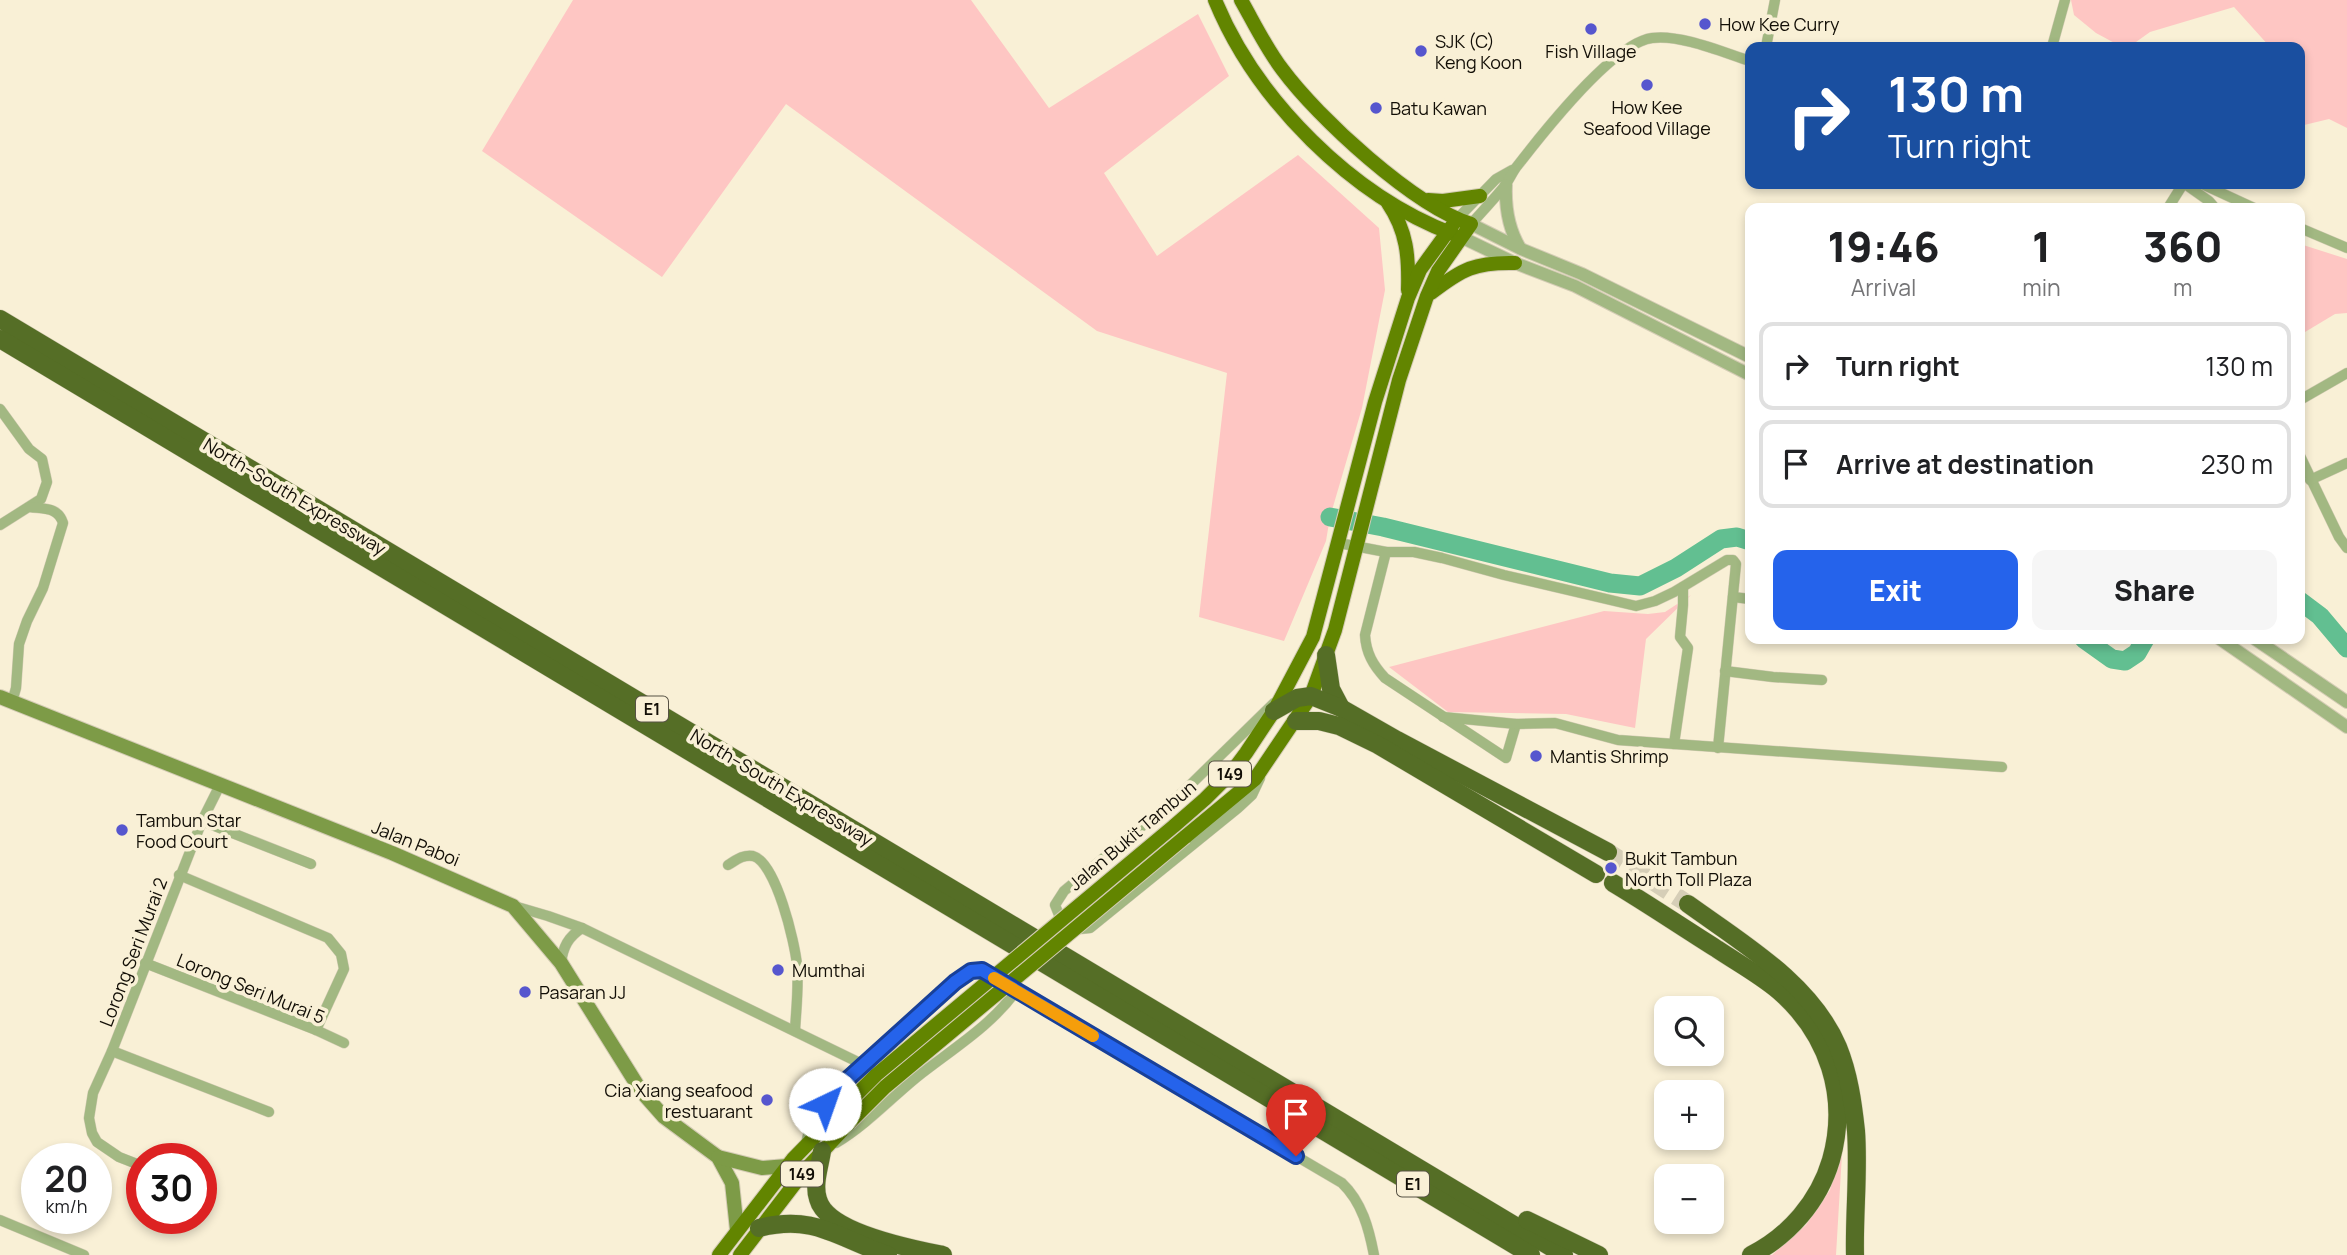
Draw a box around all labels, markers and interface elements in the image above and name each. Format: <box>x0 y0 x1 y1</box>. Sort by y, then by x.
place label: How Kee Curry <box>1719 12 1840 36</box>
marker: How Kee Curry <box>1697 16 1713 32</box>
marker: Fish Village <box>1583 21 1599 37</box>
place label: SJK (C) Keng Koon <box>1435 29 1522 74</box>
place label: Fish Village <box>1545 39 1637 63</box>
marker: SJK (C) Keng Koon <box>1413 43 1429 59</box>
text: 130 m <box>1888 60 2024 127</box>
icon: right <box>1773 70 1864 161</box>
marker: How Kee Seafood Village <box>1639 77 1655 93</box>
place label: How Kee Seafood Village <box>1583 95 1711 140</box>
place label: Batu Kawan <box>1390 96 1487 120</box>
marker: Batu Kawan <box>1368 100 1384 116</box>
text: Turn right <box>1888 124 2031 168</box>
text: 19:46 <box>1828 217 1940 275</box>
text: 1 <box>2032 217 2051 275</box>
text: 360 <box>2143 217 2222 275</box>
text: Arrival <box>1851 271 1916 303</box>
text: min <box>2022 271 2061 303</box>
text: m <box>2173 271 2193 303</box>
icon: right <box>1777 347 1815 385</box>
text: Turn right <box>1836 348 1960 384</box>
text: 130 m <box>2205 348 2273 384</box>
street label: North–South Expressway <box>199 432 391 560</box>
icon: arrive <box>1777 445 1815 483</box>
text: Arrive at destination <box>1836 446 2094 482</box>
text: 230 m <box>2201 446 2273 482</box>
button: Exit <box>1773 550 2018 630</box>
button: Share <box>2032 550 2277 630</box>
road number: E1 <box>636 696 668 722</box>
street label: North–South Expressway <box>686 723 878 851</box>
place label: Mantis Shrimp <box>1550 744 1669 768</box>
marker: Mantis Shrimp <box>1528 748 1544 764</box>
road number: 149 <box>1209 762 1251 786</box>
street label: Jalan Bukit Tambun <box>1063 775 1201 895</box>
place label: Tambun Star Food Court <box>136 808 242 853</box>
street label: Jalan Paboi <box>368 814 464 872</box>
marker: Tambun Star Food Court <box>114 822 130 838</box>
place label: Bukit Tambun North Toll Plaza <box>1625 846 1752 891</box>
marker: Bukit Tambun North Toll Plaza <box>1603 860 1619 876</box>
street label: Lorong Seri Murai 2 <box>94 874 172 1030</box>
street label: Lorong Seri Murai 5 <box>173 947 329 1029</box>
place label: Mumthai <box>792 958 865 982</box>
marker: Mumthai <box>770 962 786 978</box>
place label: Pasaran JJ <box>539 980 626 1004</box>
marker: Pasaran JJ <box>517 984 533 1000</box>
map controls <box>1654 996 1724 1234</box>
button: search <box>1654 996 1724 1066</box>
position arrow <box>788 1067 862 1141</box>
place label: Cia Xiang seafood restuarant <box>604 1078 753 1123</box>
button: + <box>1654 1080 1724 1150</box>
pin <box>1266 1084 1326 1156</box>
marker: Cia Xiang seafood restuarant <box>759 1092 775 1108</box>
icon: arrive <box>1277 1095 1315 1133</box>
speed limit sign: 30 <box>126 1143 217 1234</box>
text: 20 <box>45 1155 88 1203</box>
road number: 149 <box>781 1162 823 1186</box>
button: − <box>1654 1164 1724 1234</box>
road number: E1 <box>1397 1172 1429 1196</box>
text: km/h <box>46 1194 87 1218</box>

